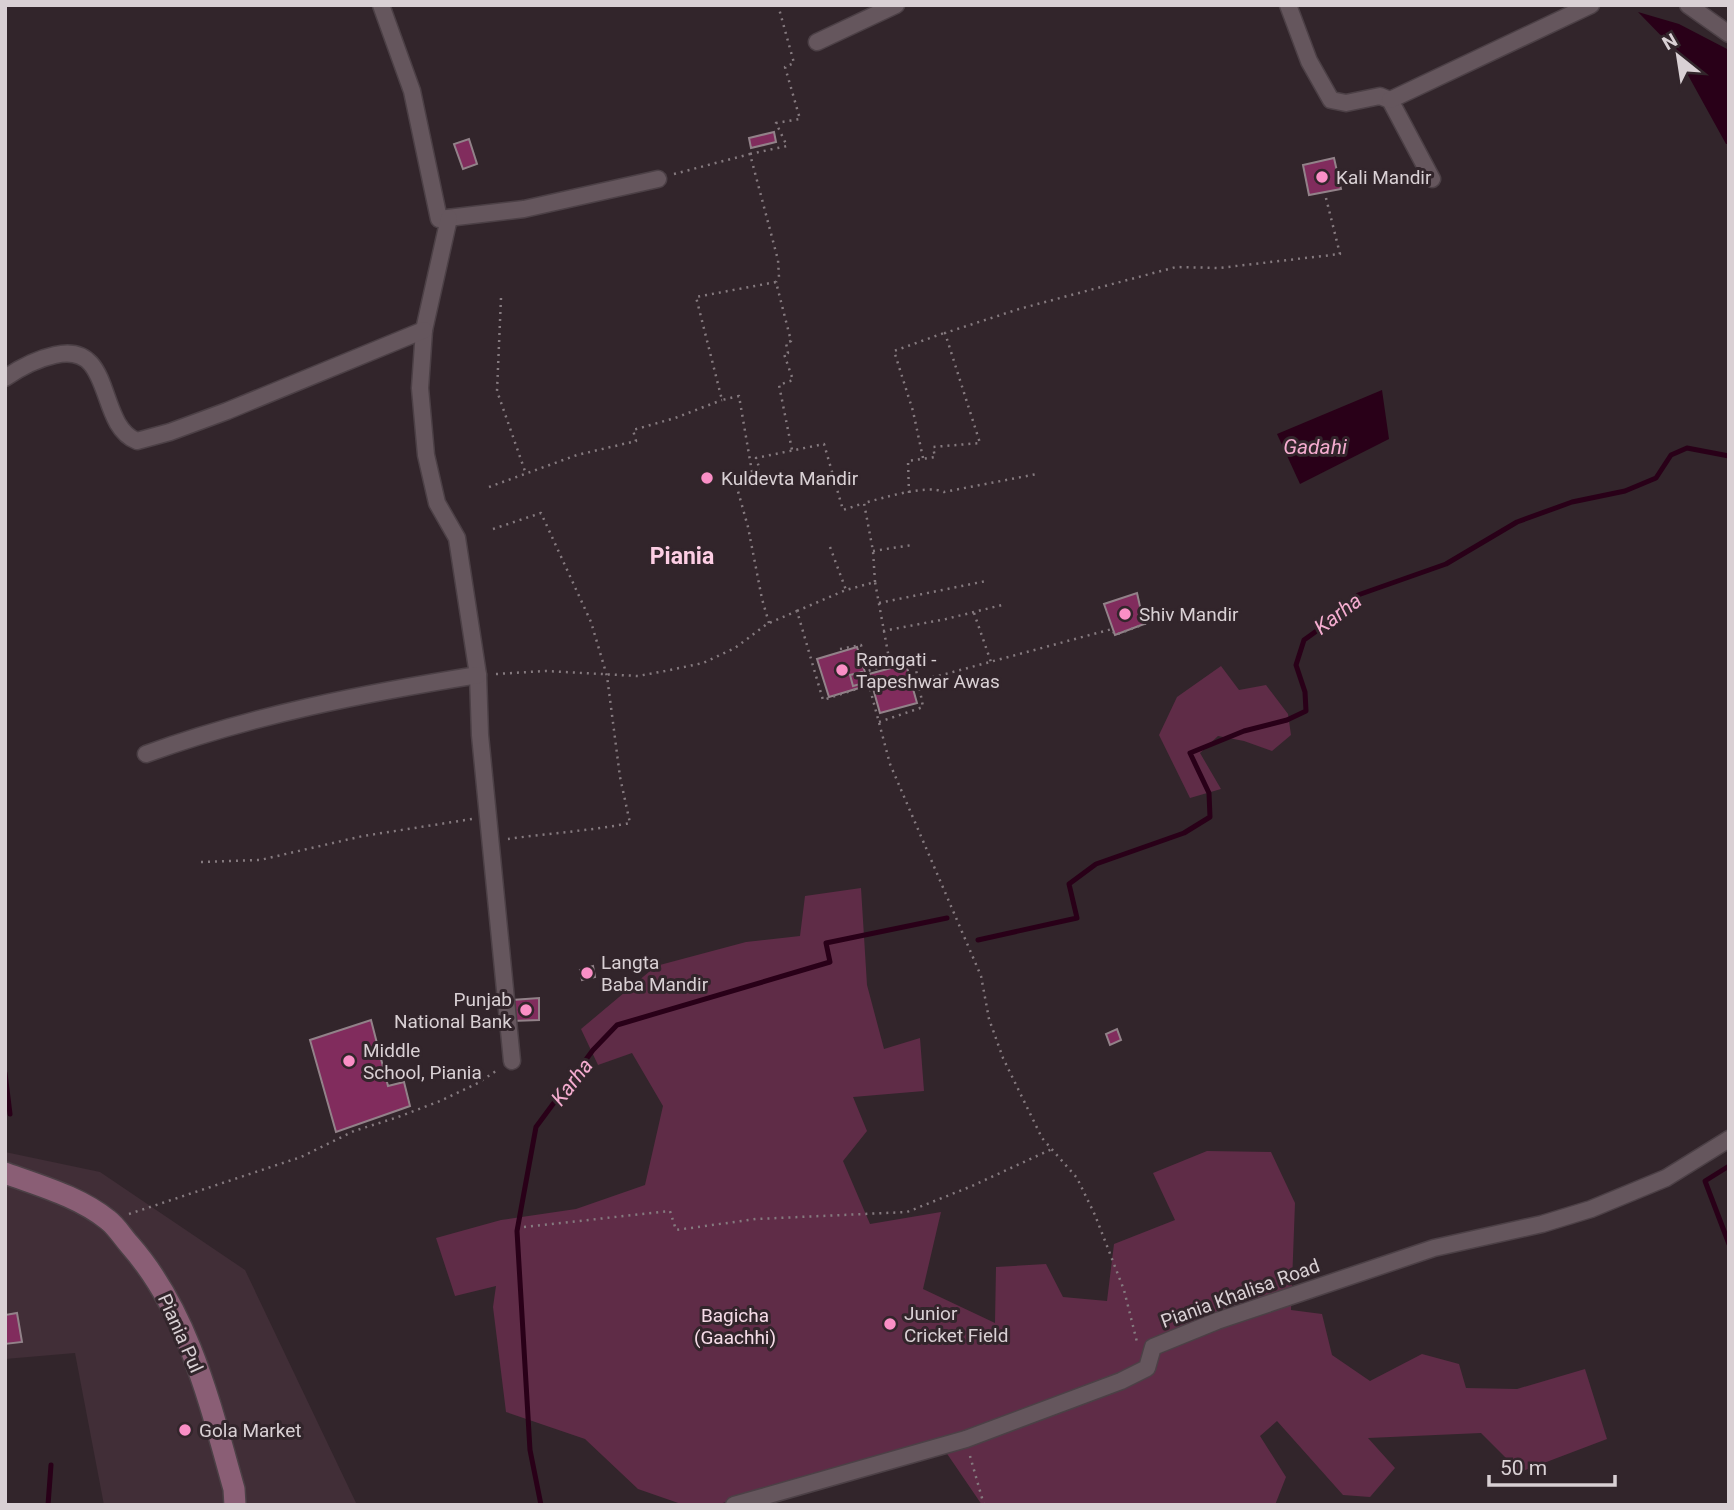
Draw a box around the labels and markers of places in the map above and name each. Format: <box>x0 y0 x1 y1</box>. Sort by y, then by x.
place label: Kali Mandir <box>1336 166 1432 189</box>
marker: Kali Mandir <box>1314 169 1330 185</box>
place label: Kuldevta Mandir <box>721 467 859 490</box>
marker: Kuldevta Mandir <box>699 470 715 486</box>
place label: Shiv Mandir <box>1139 603 1239 626</box>
marker: Shiv Mandir <box>1117 606 1133 622</box>
place label: Ramgati - Tapeshwar Awas <box>856 648 1000 693</box>
marker: Ramgati - Tapeshwar Awas <box>834 662 850 678</box>
place label: Langta Baba Mandir <box>601 951 709 996</box>
marker: Langta Baba Mandir <box>579 965 595 981</box>
place label: Punjab National Bank <box>394 988 512 1033</box>
marker: Punjab National Bank <box>518 1002 534 1018</box>
place label: Middle School, Piania <box>363 1039 482 1084</box>
marker: Middle School, Piania <box>341 1053 357 1069</box>
place label: Junior Cricket Field <box>904 1302 1008 1347</box>
marker: Junior Cricket Field <box>882 1316 898 1332</box>
place label: Gola Market <box>199 1419 302 1442</box>
marker: Gola Market <box>177 1422 193 1438</box>

